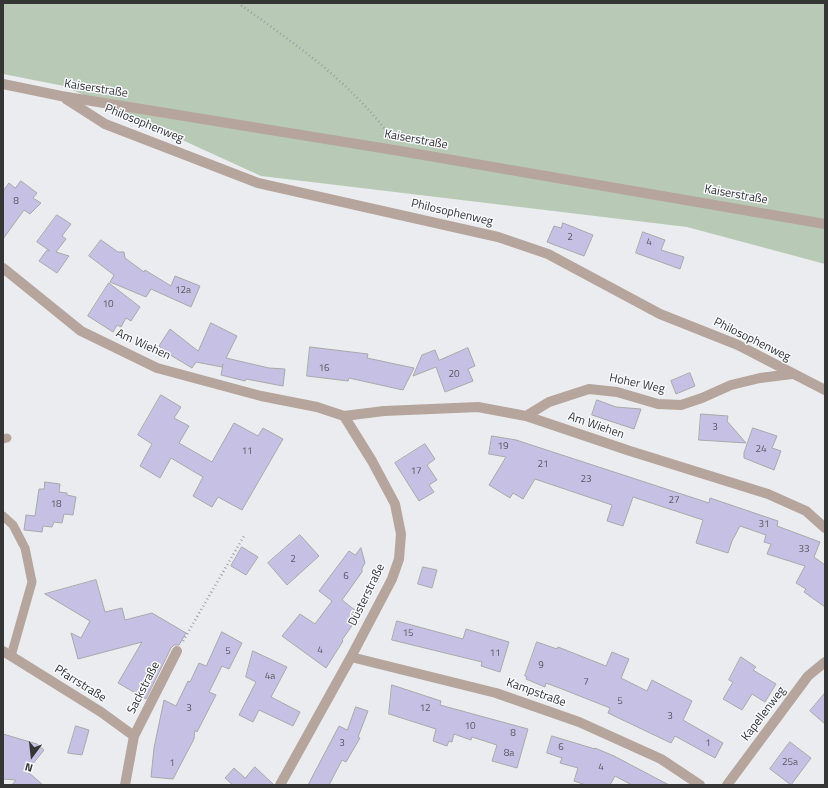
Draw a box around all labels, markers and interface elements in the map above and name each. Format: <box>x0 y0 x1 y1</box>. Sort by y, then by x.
street label: Kaiserstraße <box>63 77 129 101</box>
street label: Philosophenweg <box>102 102 186 146</box>
street label: Kaiserstraße <box>383 127 449 153</box>
street label: Kaiserstraße <box>703 182 769 208</box>
house number: 8 <box>13 196 19 208</box>
street label: Philosophenweg <box>410 197 494 229</box>
house number: 2 <box>567 232 573 244</box>
house number: 4 <box>646 237 652 249</box>
house number: 12a <box>175 285 191 297</box>
house number: 10 <box>102 299 114 311</box>
street label: Philosophenweg <box>711 315 793 365</box>
street label: Am Wiehen <box>114 327 172 363</box>
house number: 16 <box>318 363 330 375</box>
house number: 20 <box>448 369 460 381</box>
street label: Hoher Weg <box>608 371 666 397</box>
street label: Am Wiehen <box>566 410 626 442</box>
house number: 3 <box>712 422 718 434</box>
house number: 19 <box>497 441 509 453</box>
house number: 24 <box>755 444 767 456</box>
house number: 11 <box>241 446 253 458</box>
house number: 21 <box>537 459 549 471</box>
house number: 17 <box>410 466 422 478</box>
house number: 23 <box>580 474 592 486</box>
house number: 27 <box>668 495 680 507</box>
house number: 18 <box>50 499 62 511</box>
house number: 31 <box>758 519 770 531</box>
house number: 33 <box>798 544 810 556</box>
house number: 2 <box>290 554 296 566</box>
street label: Düsterstraße <box>346 562 388 628</box>
house number: 6 <box>343 571 349 583</box>
house number: 15 <box>402 628 414 640</box>
house number: 4 <box>317 645 323 657</box>
house number: 5 <box>225 646 231 658</box>
house number: 11 <box>489 648 501 660</box>
street label: Sackstraße <box>125 660 163 716</box>
house number: 9 <box>538 660 544 672</box>
street label: Pfarrstraße <box>51 662 109 706</box>
house number: 4a <box>265 671 275 683</box>
street label: Kampstraße <box>504 676 568 710</box>
house number: 7 <box>583 677 589 689</box>
street label: Kapellenweg <box>739 684 789 744</box>
house number: 5 <box>617 696 623 708</box>
house number: 3 <box>186 703 192 715</box>
house number: 12 <box>419 703 431 715</box>
house number: 3 <box>667 711 673 723</box>
house number: 10 <box>464 721 476 733</box>
house number: 8 <box>510 728 516 740</box>
north arrow <box>12 736 52 776</box>
house number: 3 <box>339 738 345 750</box>
house number: 1 <box>705 738 711 750</box>
house number: 6 <box>558 742 564 754</box>
house number: 8a <box>504 748 514 760</box>
house number: 25a <box>782 757 798 769</box>
house number: 1 <box>169 758 175 770</box>
text: N <box>23 759 35 776</box>
house number: 4 <box>598 762 604 774</box>

